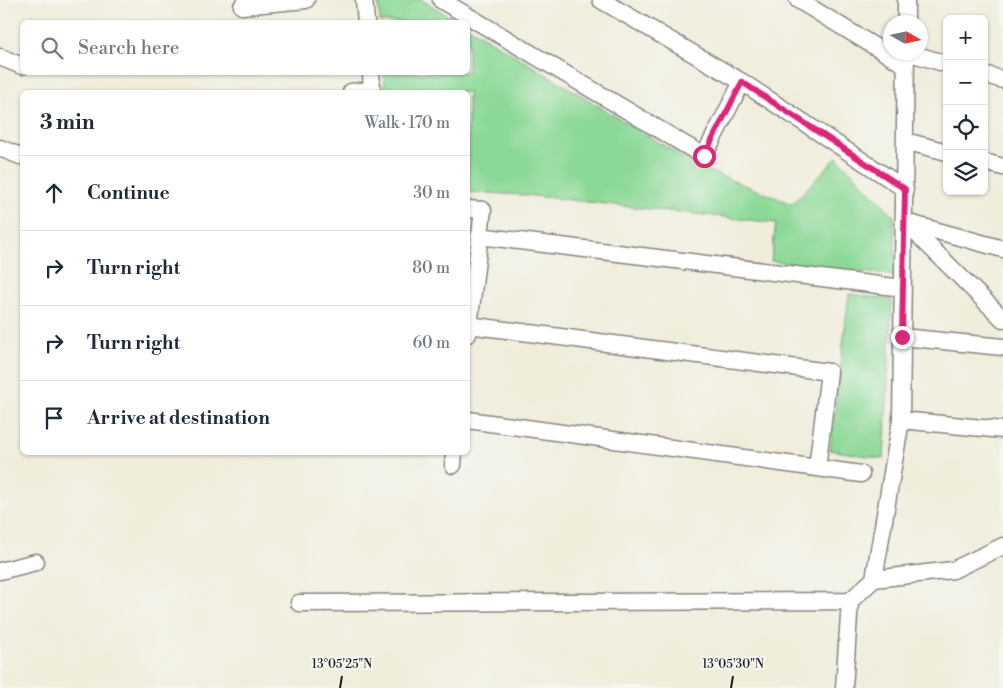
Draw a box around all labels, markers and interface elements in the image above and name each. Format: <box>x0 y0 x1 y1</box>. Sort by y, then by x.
north arrow <box>883 15 928 60</box>
map controls <box>943 15 988 195</box>
button: + <box>943 15 988 60</box>
search box <box>20 20 470 75</box>
icon: search <box>38 34 66 62</box>
text: Search here <box>78 36 179 60</box>
button: − <box>943 60 988 105</box>
button: locate <box>943 105 988 150</box>
text: 3 min <box>40 110 95 136</box>
text: Walk · 170 m <box>364 113 450 133</box>
route start <box>693 145 716 168</box>
button: layers <box>943 150 988 195</box>
icon: ahead <box>40 179 68 207</box>
text: Continue <box>87 181 170 205</box>
text: 30 m <box>413 183 450 203</box>
icon: right <box>40 254 68 282</box>
text: Turn right <box>87 256 180 280</box>
text: 80 m <box>412 258 450 278</box>
route end <box>891 326 914 349</box>
icon: right <box>40 329 68 357</box>
text: Turn right <box>87 331 180 355</box>
text: 60 m <box>412 333 450 353</box>
icon: arrive <box>40 404 68 432</box>
text: Arrive at destination <box>87 406 270 430</box>
text: 13°05'25"N <box>312 657 372 672</box>
text: 13°05'30"N <box>702 657 764 672</box>

